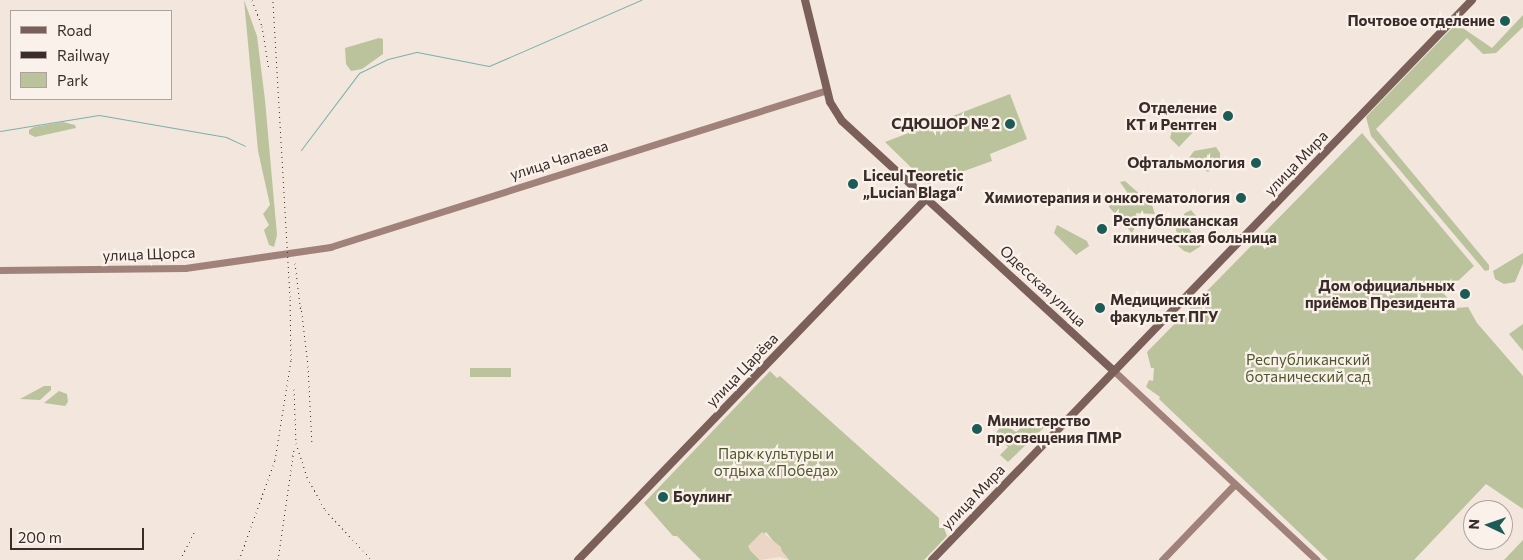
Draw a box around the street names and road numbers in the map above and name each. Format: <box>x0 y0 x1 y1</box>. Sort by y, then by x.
street label: улица Мира <box>1261 127 1331 199</box>
street label: улица Чапаева <box>508 137 610 183</box>
street label: Одесская улица <box>996 242 1090 330</box>
street label: улица Щорса <box>102 243 196 265</box>
street label: улица Царёва <box>702 329 782 411</box>
street label: улица Мира <box>938 461 1008 533</box>

